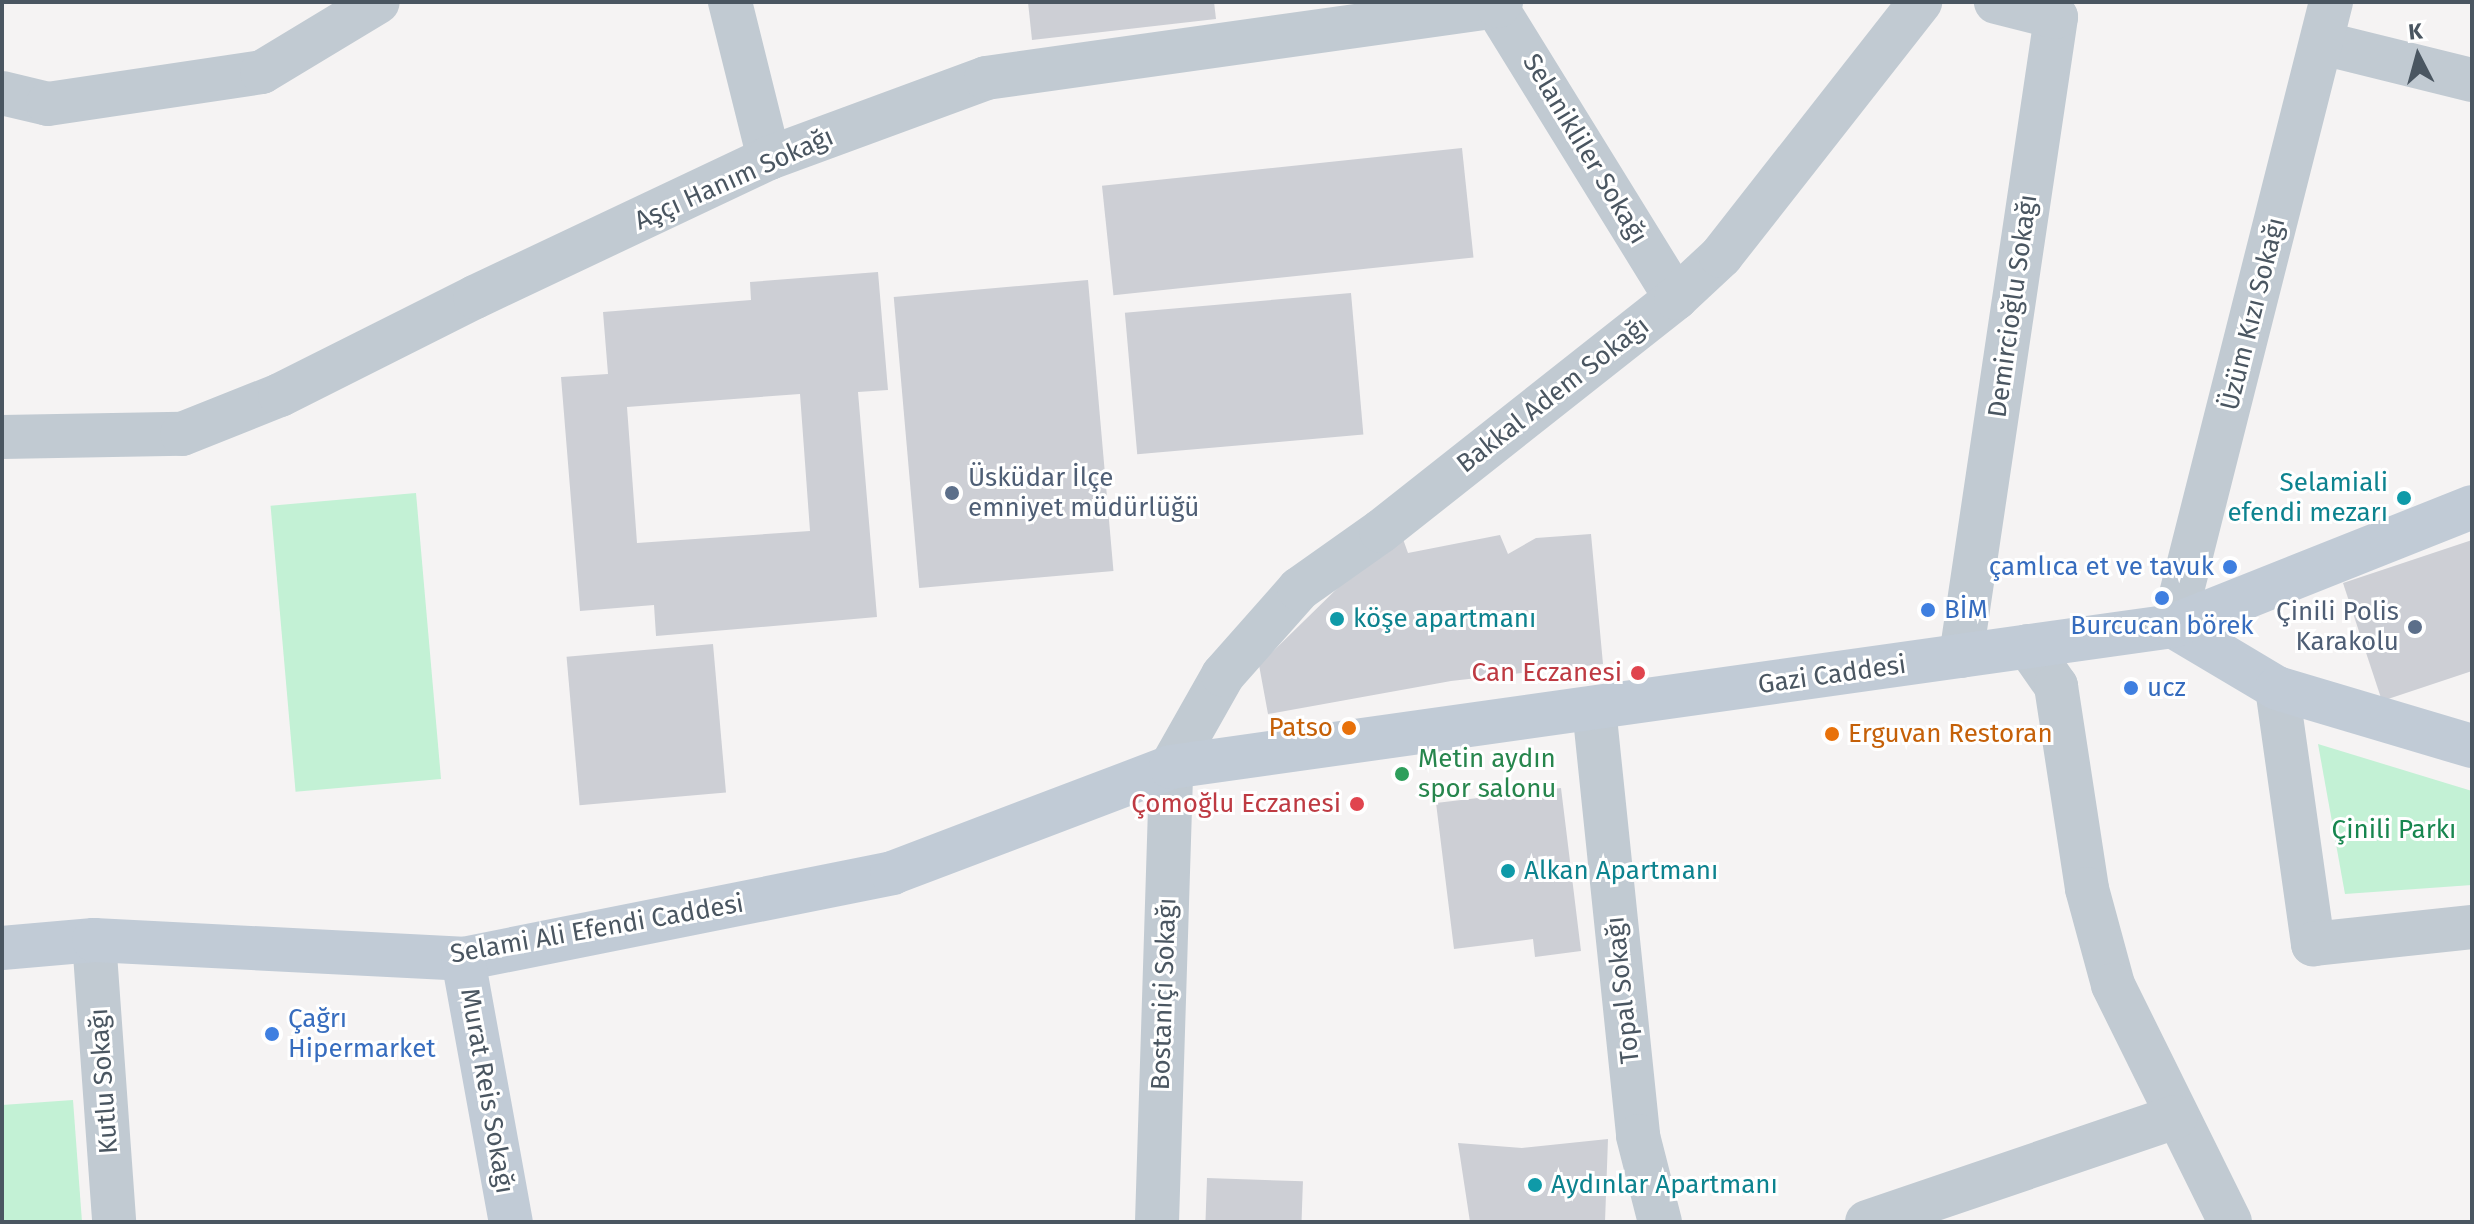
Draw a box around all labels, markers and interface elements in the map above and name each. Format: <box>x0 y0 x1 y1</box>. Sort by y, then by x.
north arrow <box>2378 16 2458 96</box>
text: K <box>2407 17 2424 46</box>
street label: Selanikliler Sokağı <box>1516 48 1654 250</box>
street label: Aşçı Hanım Sokağı <box>630 121 838 237</box>
street label: Demircioğlu Sokağı <box>1982 192 2044 420</box>
street label: Üzüm Kızı Sokağı <box>2214 214 2292 414</box>
street label: Bakkal Adem Sokağı <box>1451 310 1655 480</box>
place label: Üsküdar İlçe emniyet müdürlüğü <box>968 462 1199 524</box>
place label: Selamiali efendi mezarı <box>2227 467 2388 528</box>
marker: Üsküdar İlçe emniyet müdürlüğü <box>943 484 961 502</box>
marker: Selamiali efendi mezarı <box>2395 489 2413 507</box>
place label: çamlıca et ve tavuk <box>1989 551 2214 583</box>
marker: çamlıca et ve tavuk <box>2221 558 2239 576</box>
marker: Burcucan börek <box>2153 589 2171 607</box>
place label: BİM <box>1944 594 1988 626</box>
place label: Çinili Polis Karakolu <box>2276 596 2399 658</box>
marker: BİM <box>1919 601 1937 619</box>
place label: köşe apartmanı <box>1353 603 1536 635</box>
marker: köşe apartmanı <box>1328 610 1346 628</box>
place label: Burcucan börek <box>2070 610 2254 642</box>
marker: Çinili Polis Karakolu <box>2406 618 2424 636</box>
street label: Gazi Caddesi <box>1756 649 1908 701</box>
place label: Can Eczanesi <box>1472 657 1622 689</box>
marker: Can Eczanesi <box>1629 664 1647 682</box>
place label: ucz <box>2147 672 2186 704</box>
marker: ucz <box>2122 679 2140 697</box>
place label: Patso <box>1268 712 1333 744</box>
place label: Erguvan Restoran <box>1848 718 2053 750</box>
marker: Patso <box>1340 719 1358 737</box>
marker: Erguvan Restoran <box>1823 725 1841 743</box>
place label: Metin aydın spor salonu <box>1418 743 1557 804</box>
marker: Metin aydın spor salonu <box>1393 765 1411 783</box>
place label: Çomoğlu Eczanesi <box>1131 788 1341 820</box>
marker: Çomoğlu Eczanesi <box>1348 795 1366 813</box>
park label: Çinili Parkı <box>2332 814 2456 846</box>
place label: Alkan Apartmanı <box>1524 855 1718 887</box>
marker: Alkan Apartmanı <box>1499 862 1517 880</box>
street label: Selami Ali Efendi Caddesi <box>448 888 746 970</box>
street label: Bostaniçi Sokağı <box>1145 897 1183 1091</box>
street label: Topal Sokağı <box>1600 915 1646 1065</box>
street label: Murat Reis Sokağı <box>454 986 520 1196</box>
place label: Çağrı Hipermarket <box>288 1003 436 1064</box>
street label: Kutlu Sokağı <box>83 1007 125 1155</box>
marker: Çağrı Hipermarket <box>263 1025 281 1043</box>
place label: Aydınlar Apartmanı <box>1551 1169 1778 1201</box>
marker: Aydınlar Apartmanı <box>1526 1176 1544 1194</box>

